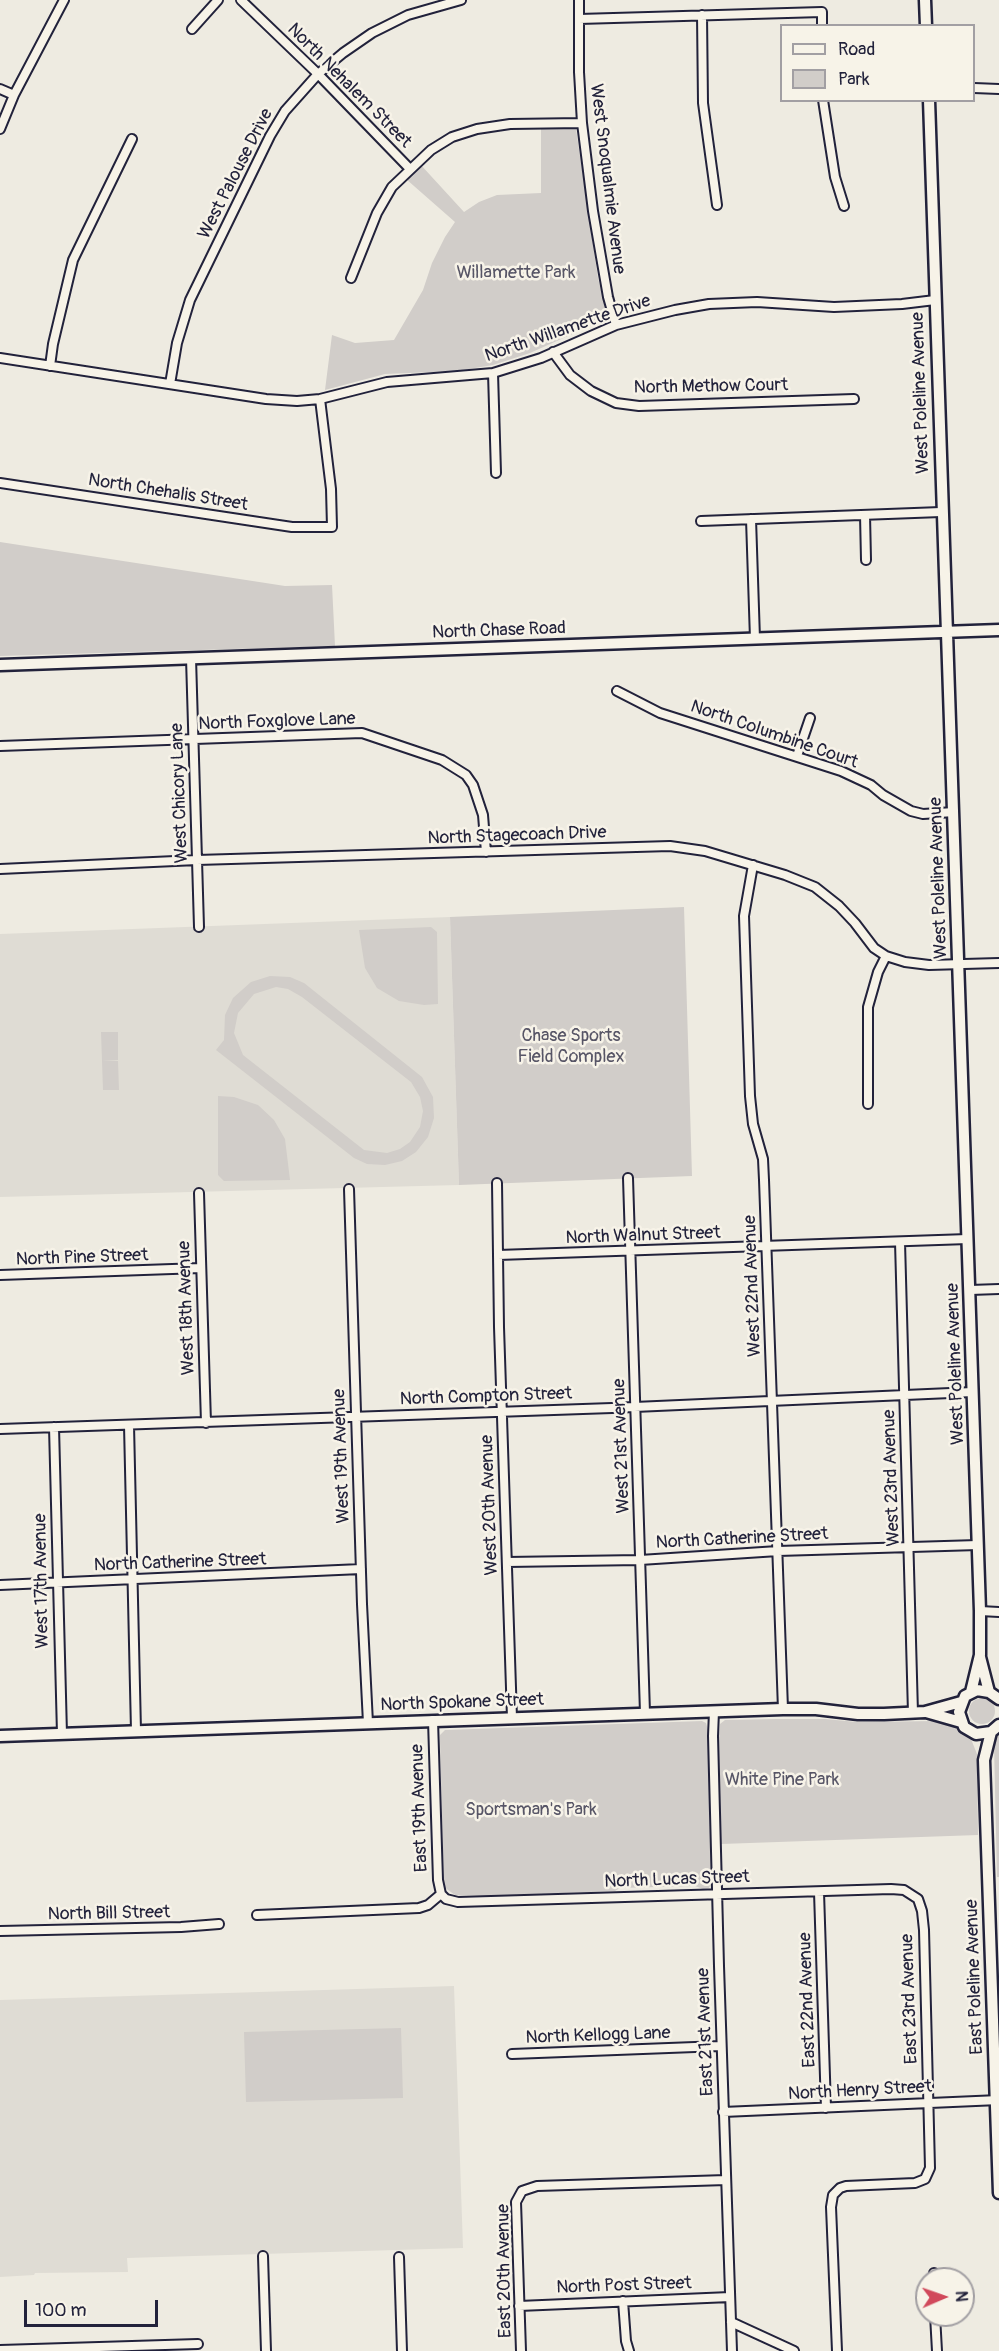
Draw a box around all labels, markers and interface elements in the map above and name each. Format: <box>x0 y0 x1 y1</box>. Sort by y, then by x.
street label: North Nehalem Street <box>282 19 416 153</box>
legend <box>780 24 975 102</box>
text: Road <box>838 38 875 61</box>
text: Park <box>838 68 870 91</box>
street label: West Snoqualmie Avenue <box>585 83 629 275</box>
street label: West Palouse Drive <box>194 105 278 243</box>
park label: Willamette Park <box>456 262 576 284</box>
street label: North Willamette Drive <box>482 290 654 368</box>
street label: West Poleline Avenue <box>907 312 935 474</box>
street label: North Methow Court <box>634 375 788 399</box>
street label: North Chehalis Street <box>87 470 249 516</box>
street label: North Chase Road <box>432 618 566 644</box>
street label: North Columbine Court <box>687 696 861 774</box>
street label: North Foxglove Lane <box>198 708 356 736</box>
street label: West Chicory Lane <box>167 723 193 863</box>
street label: West Poleline Avenue <box>925 797 953 959</box>
street label: North Stagecoach Drive <box>427 822 607 850</box>
park label: Chase Sports Field Complex <box>518 1025 624 1068</box>
street label: West 22nd Avenue <box>740 1215 766 1357</box>
street label: North Walnut Street <box>565 1223 721 1249</box>
street label: West 18th Avenue <box>174 1240 200 1376</box>
street label: North Pine Street <box>15 1245 149 1271</box>
street label: West Poleline Avenue <box>942 1283 970 1445</box>
street label: West 21st Avenue <box>609 1378 635 1514</box>
street label: North Compton Street <box>400 1383 572 1411</box>
street label: West 19th Avenue <box>329 1388 355 1524</box>
street label: West 23rd Avenue <box>879 1409 905 1547</box>
street label: West 20th Avenue <box>477 1434 503 1576</box>
street label: West 17th Avenue <box>30 1513 54 1649</box>
street label: North Catherine Street <box>655 1524 829 1554</box>
street label: North Catherine Street <box>93 1549 267 1577</box>
street label: North Spokane Street <box>380 1689 544 1717</box>
street label: East 19th Avenue <box>407 1744 433 1872</box>
park label: White Pine Park <box>725 1769 839 1791</box>
park label: Sportsman's Park <box>465 1799 597 1821</box>
street label: North Lucas Street <box>604 1867 750 1893</box>
street label: East Poleline Avenue <box>961 1899 989 2055</box>
street label: North Bill Street <box>48 1902 170 1926</box>
street label: East 22nd Avenue <box>795 1932 821 2068</box>
street label: East 23rd Avenue <box>897 1933 923 2065</box>
street label: East 21st Avenue <box>693 1967 719 2097</box>
street label: North Kellogg Lane <box>525 2023 671 2049</box>
street label: North Henry Street <box>787 2076 933 2106</box>
street label: East 20th Avenue <box>493 2204 517 2338</box>
north arrow <box>915 2267 975 2327</box>
street label: North Post Street <box>556 2273 692 2299</box>
scale bar <box>27 2288 160 2326</box>
text: N <box>951 2291 971 2302</box>
text: 100 m <box>35 2299 87 2322</box>

